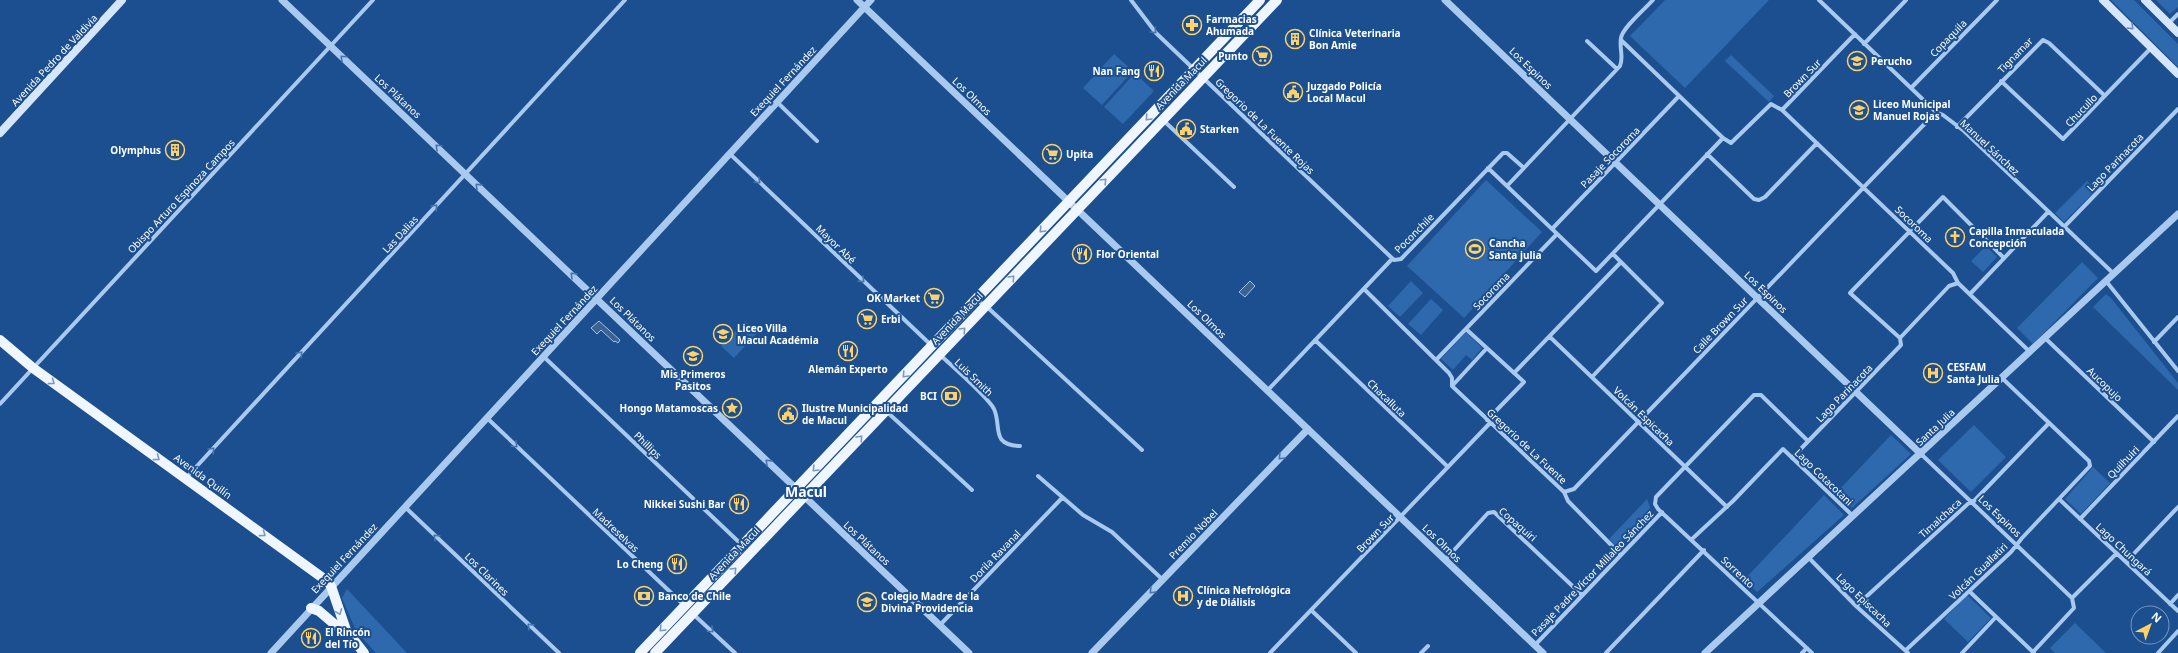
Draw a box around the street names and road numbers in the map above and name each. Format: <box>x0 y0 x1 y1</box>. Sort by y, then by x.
street label: Avenida Pedro de Valdivia <box>8 11 100 109</box>
street label: Copaquila <box>1927 16 1969 60</box>
street label: Tignamar <box>1994 34 2036 76</box>
street label: Exequiel Fernández <box>747 43 819 119</box>
street label: Los Espinos <box>1506 44 1556 92</box>
street label: Avenida Macul <box>1152 54 1210 112</box>
street label: Brown Sur <box>1780 56 1824 100</box>
street label: Los Plátanos <box>372 71 425 121</box>
street label: Los Olmos <box>949 74 995 118</box>
street label: Gregorio de La Fuente Rojas <box>1212 75 1318 177</box>
street label: Chucullo <box>2062 90 2100 130</box>
street label: Manuel Sánchez <box>1957 116 2023 178</box>
street label: Pasaje Socoroma <box>1577 123 1643 191</box>
street label: Lago Parinacota <box>2084 130 2146 194</box>
street label: Obispo Arturo Espinoza Campos <box>124 136 238 256</box>
street label: Socoroma <box>1892 203 1936 245</box>
street label: Poconchile <box>1391 210 1437 256</box>
street label: Las Dalias <box>379 212 421 256</box>
street label: Mayor Abé <box>813 221 859 267</box>
street label: Los Espinos <box>1741 268 1791 316</box>
street label: Socoroma <box>1470 269 1512 313</box>
street label: Exequiel Fernández <box>528 282 600 358</box>
street label: Avenida Macul <box>928 289 986 347</box>
street label: Los Plátanos <box>607 293 659 345</box>
street label: Calle Brown Sur <box>1689 293 1751 357</box>
street label: Los Olmos <box>1184 297 1230 341</box>
street label: Luis Smith <box>952 355 996 399</box>
street label: Lago Parinacota <box>1813 361 1875 425</box>
street label: Aucopujo <box>2084 364 2126 404</box>
street label: Chacalluta <box>1364 376 1410 420</box>
street label: Volcán Espicacha <box>1610 383 1678 449</box>
street label: Gregorio de La Fuente <box>1484 405 1570 487</box>
street label: Santa Julia <box>1912 405 1958 449</box>
street label: Phillips <box>631 428 665 462</box>
street label: Quilhuiri <box>2104 442 2142 482</box>
street label: Lago Cotacotani <box>1792 446 1856 508</box>
street label: Avenida Quilín <box>171 450 235 502</box>
street label: Los Espinos <box>1975 492 2025 540</box>
street label: Timalchaca <box>1916 495 1964 541</box>
street label: Copaquiri <box>1496 504 1540 544</box>
street label: Madreselvas <box>590 505 642 555</box>
street label: Premio Nobel <box>1166 506 1220 562</box>
street label: Pasaje Padre Víctor Millaleo Sánchez <box>1528 507 1656 639</box>
street label: Brown Sur <box>1353 511 1397 555</box>
street label: Los Plátanos <box>841 518 894 568</box>
street label: Lago Chungará <box>2093 519 2155 579</box>
street label: Exequiel Fernández <box>308 520 380 596</box>
street label: Los Olmos <box>1419 521 1465 565</box>
street label: Avenida Macul <box>705 524 763 582</box>
street label: Dorila Ravanal <box>966 527 1024 585</box>
street label: Volcán Guallatiri <box>1946 539 2010 603</box>
street label: Los Clarines <box>462 549 512 599</box>
street label: Sorrento <box>1718 553 1758 591</box>
street label: Lago Episcacha <box>1833 570 1895 630</box>

